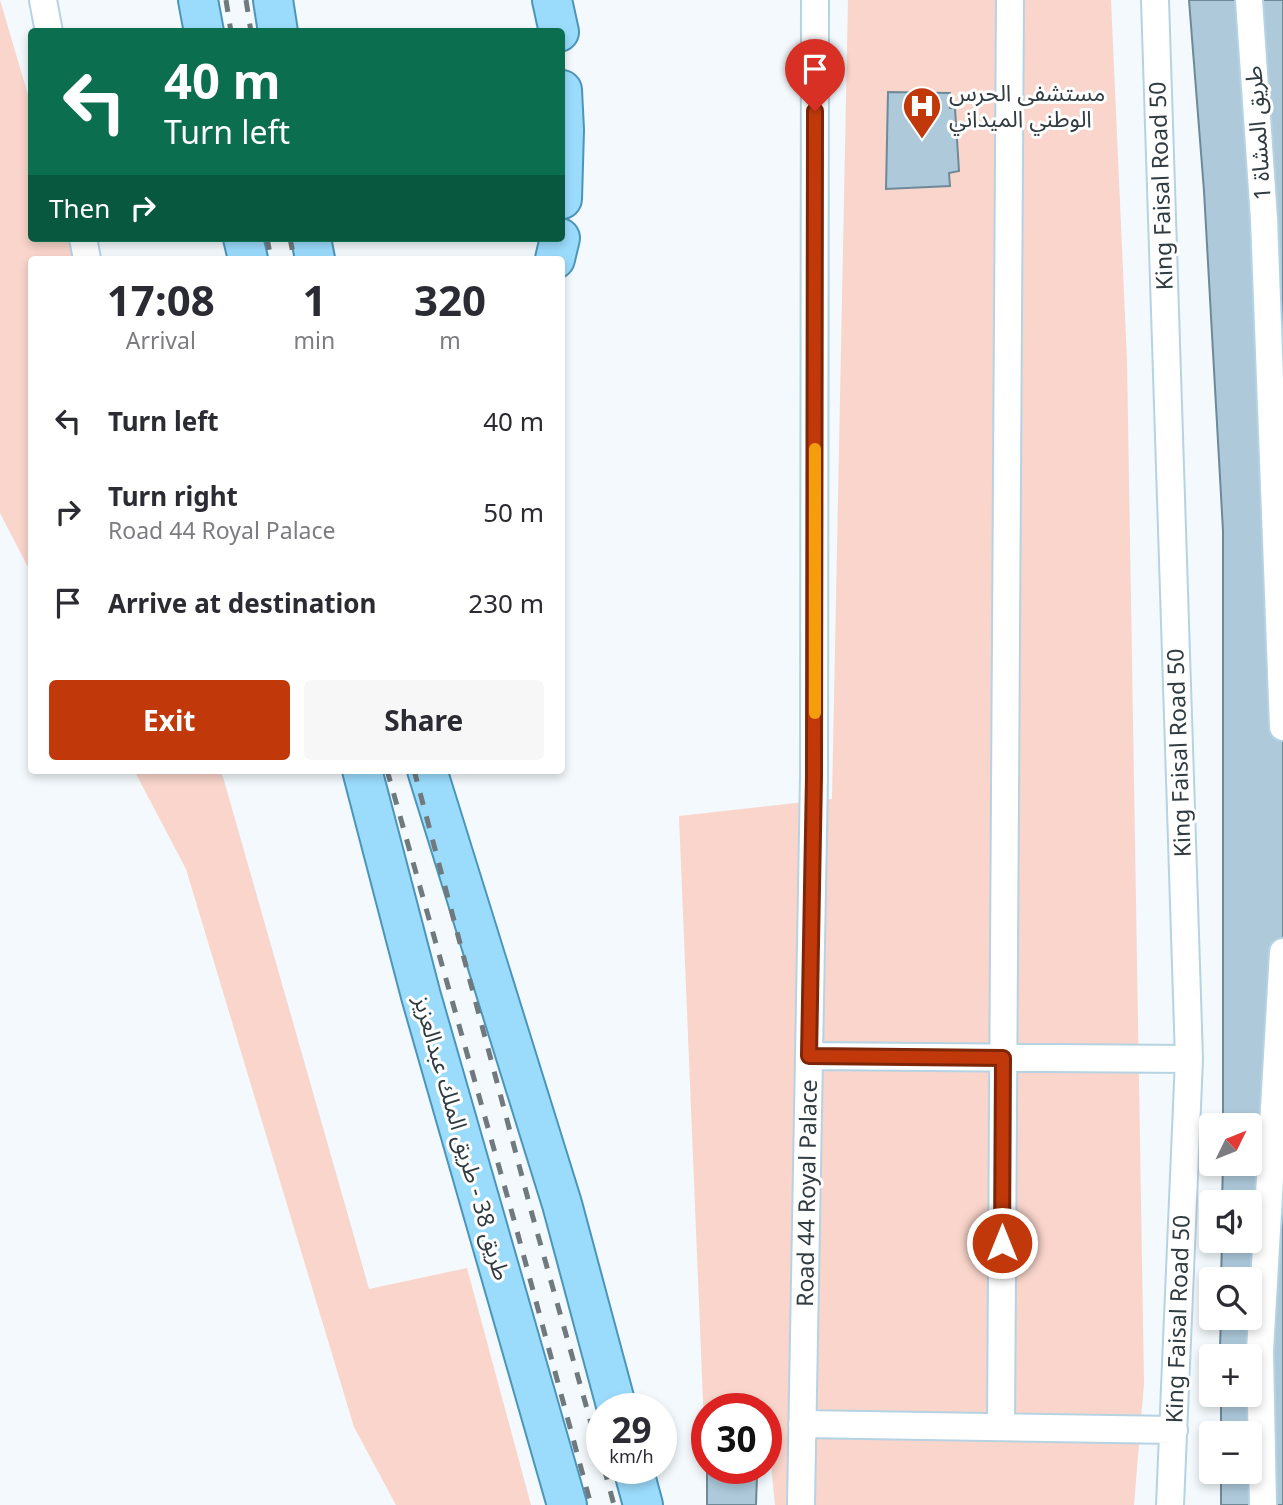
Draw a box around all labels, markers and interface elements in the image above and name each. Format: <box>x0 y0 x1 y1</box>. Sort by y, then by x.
pin <box>785 39 845 111</box>
text: 40 m <box>164 47 281 113</box>
icon: arrive <box>796 50 834 88</box>
icon: left <box>49 56 140 147</box>
street label: طريق المشاة 1 <box>1236 65 1278 201</box>
place label: مستشفى الحرس الوطني الميداني <box>949 76 1105 136</box>
street label: King Faisal Road 50 <box>1140 81 1180 291</box>
hospital icon: مستشفى الحرس الوطني الميداني <box>901 85 943 140</box>
text: Turn left <box>164 110 290 153</box>
icon: right <box>124 189 162 227</box>
text: Then <box>49 190 110 226</box>
text: 17:08 <box>107 271 215 328</box>
text: 1 <box>302 271 326 328</box>
text: 320 <box>414 271 486 328</box>
text: Arrival <box>126 324 196 356</box>
text: min <box>294 324 335 356</box>
text: m <box>439 324 461 356</box>
icon: left <box>49 402 87 440</box>
text: Turn left <box>108 403 219 439</box>
text: 40 m <box>483 403 544 439</box>
text: Turn right <box>108 478 238 514</box>
icon: right <box>49 493 87 531</box>
text: 50 m <box>483 494 544 530</box>
text: Road 44 Royal Palace <box>108 514 336 546</box>
icon: arrive <box>49 584 87 622</box>
text: Arrive at destination <box>108 585 377 621</box>
text: 230 m <box>468 585 544 621</box>
street label: King Faisal Road 50 <box>1158 648 1198 858</box>
button: Exit <box>49 680 290 760</box>
button: Share <box>304 680 544 760</box>
street label: طريق 38 - طريق الملك عبدالعزيز <box>407 991 519 1284</box>
street label: Road 44 Royal Palace <box>788 1079 824 1307</box>
north arrow <box>1199 1113 1262 1176</box>
map controls <box>1199 1113 1262 1484</box>
button: sound <box>1199 1190 1262 1253</box>
position arrow <box>965 1206 1039 1280</box>
street label: King Faisal Road 50 <box>1157 1214 1197 1424</box>
button: search <box>1199 1267 1262 1330</box>
button: + <box>1199 1344 1262 1407</box>
speed limit sign: 30 <box>691 1393 782 1484</box>
text: 29 <box>611 1406 652 1453</box>
button: − <box>1199 1421 1262 1484</box>
text: km/h <box>609 1444 654 1468</box>

